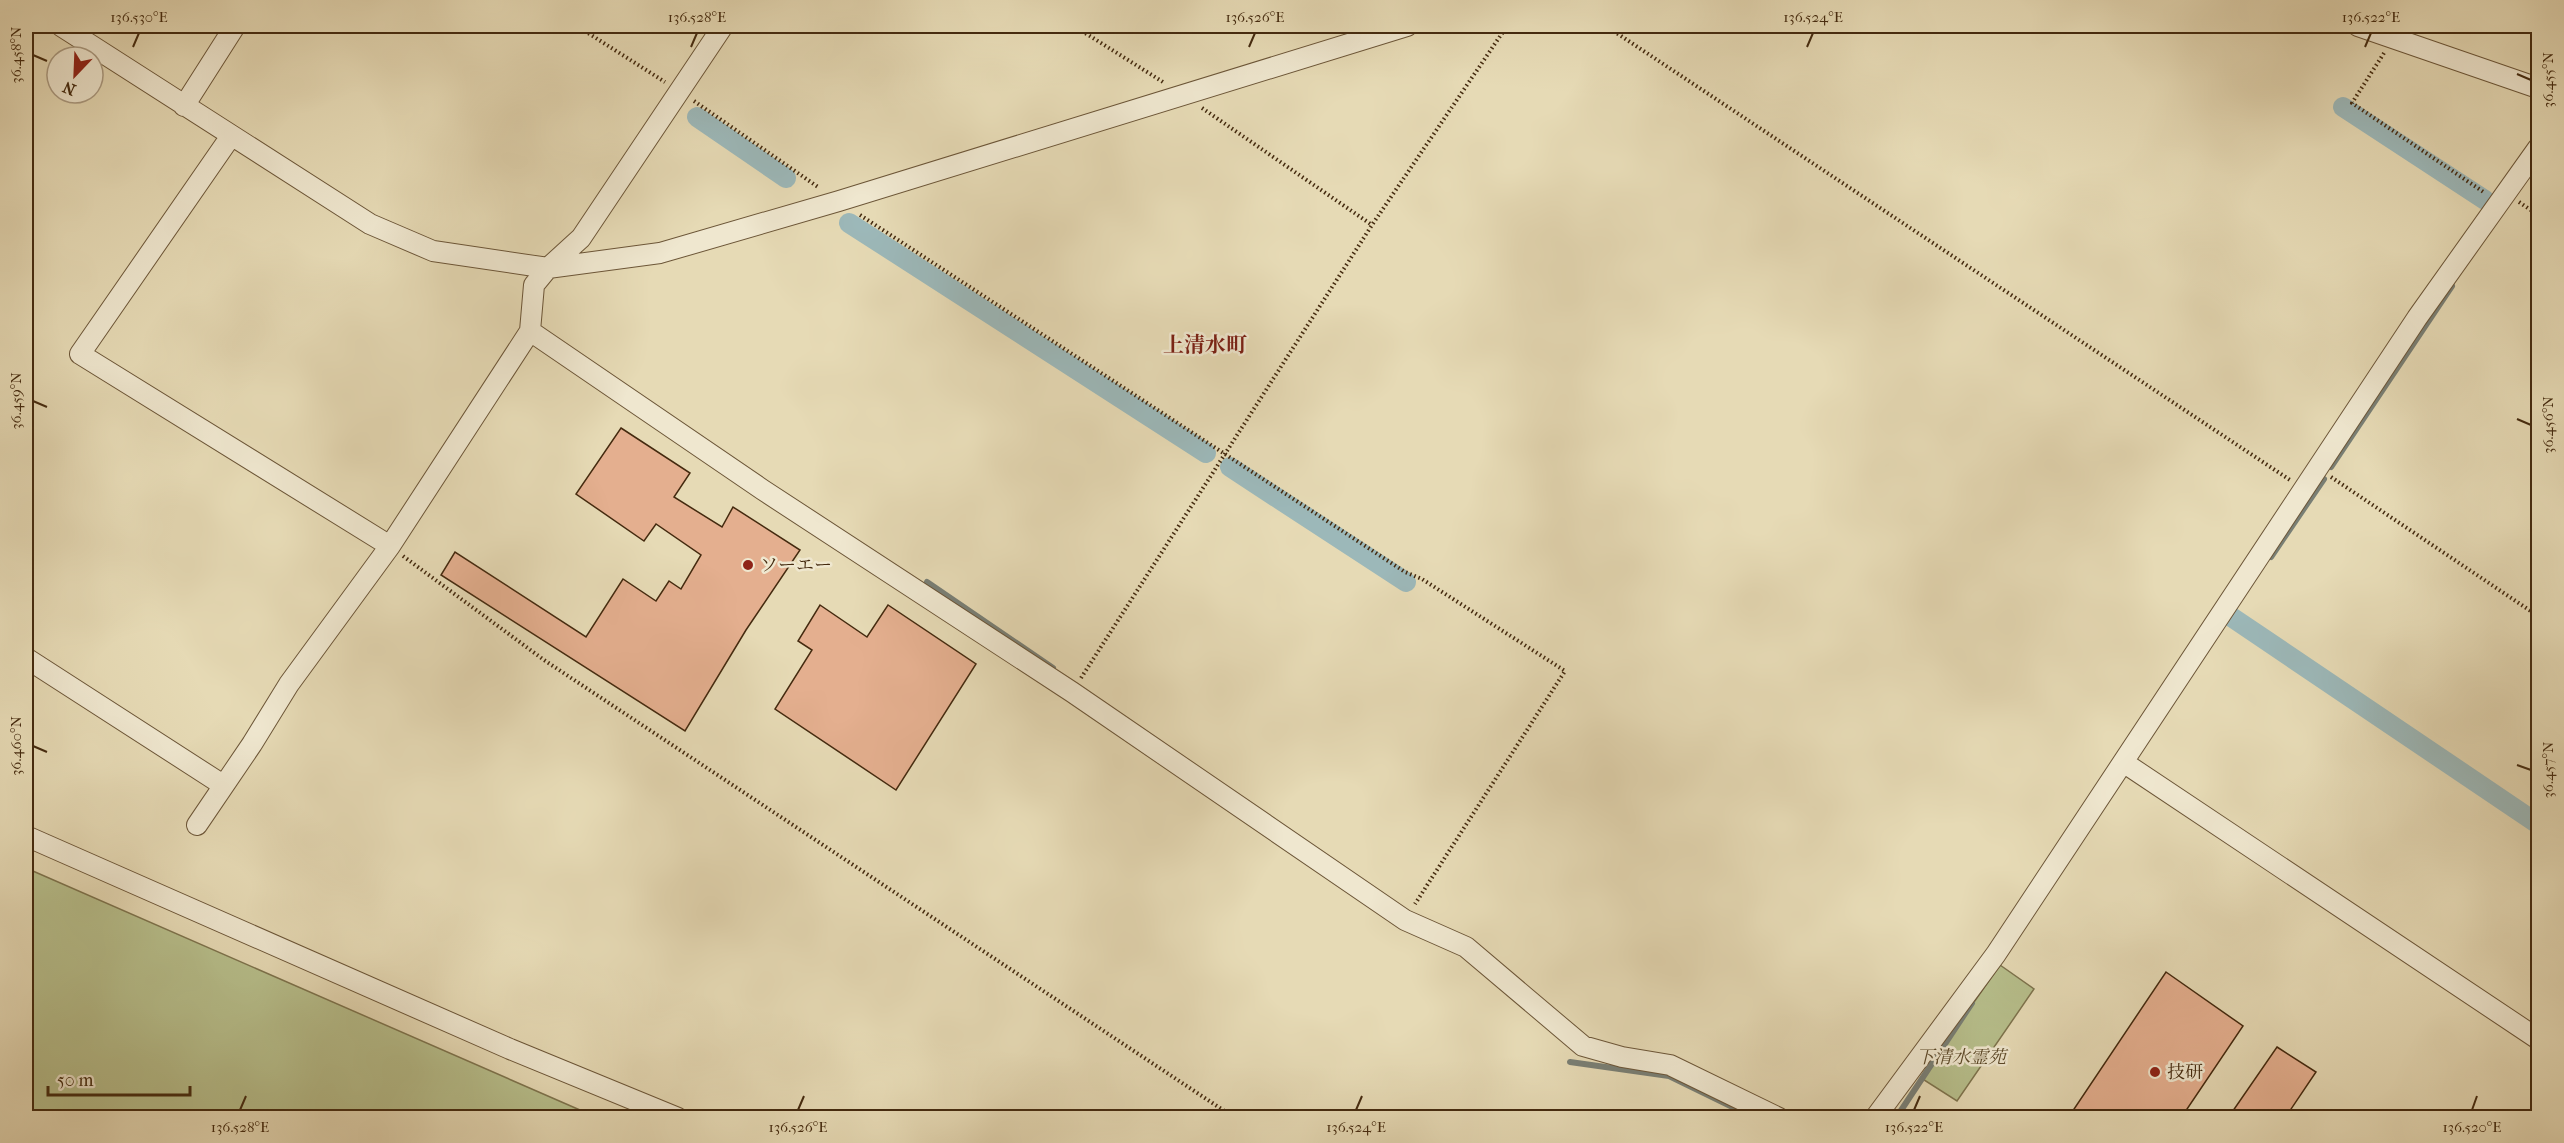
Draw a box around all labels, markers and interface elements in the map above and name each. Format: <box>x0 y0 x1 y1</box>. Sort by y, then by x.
text: 136.530°E <box>110 8 168 26</box>
text: 136.528°E <box>668 8 726 26</box>
text: 136.526°E <box>1226 8 1284 26</box>
text: 136.524°E <box>1783 8 1843 26</box>
text: 136.522°E <box>2342 8 2400 26</box>
text: 36.458°N <box>7 26 25 83</box>
north arrow <box>45 45 105 105</box>
text: 36.455°N <box>2539 52 2557 108</box>
text: N <box>59 77 79 99</box>
district label: 上清水町 <box>1163 333 1247 357</box>
text: 36.459°N <box>7 372 25 430</box>
text: 36.456°N <box>2539 396 2557 454</box>
place label: ソーエー <box>760 555 832 576</box>
marker: ソーエー <box>741 558 755 572</box>
text: 36.460°N <box>7 716 25 776</box>
text: 36.457°N <box>2539 741 2557 798</box>
park label: 下清水霊苑 <box>1916 1047 2009 1068</box>
scale bar <box>48 1059 190 1097</box>
place label: 技研 <box>2167 1062 2203 1083</box>
marker: 技研 <box>2148 1065 2162 1079</box>
text: 50 m <box>57 1070 94 1091</box>
text: 136.528°E <box>211 1118 269 1136</box>
text: 136.526°E <box>769 1118 827 1136</box>
text: 136.524°E <box>1326 1118 1386 1136</box>
text: 136.522°E <box>1885 1118 1943 1136</box>
text: 136.520°E <box>2442 1118 2502 1136</box>

